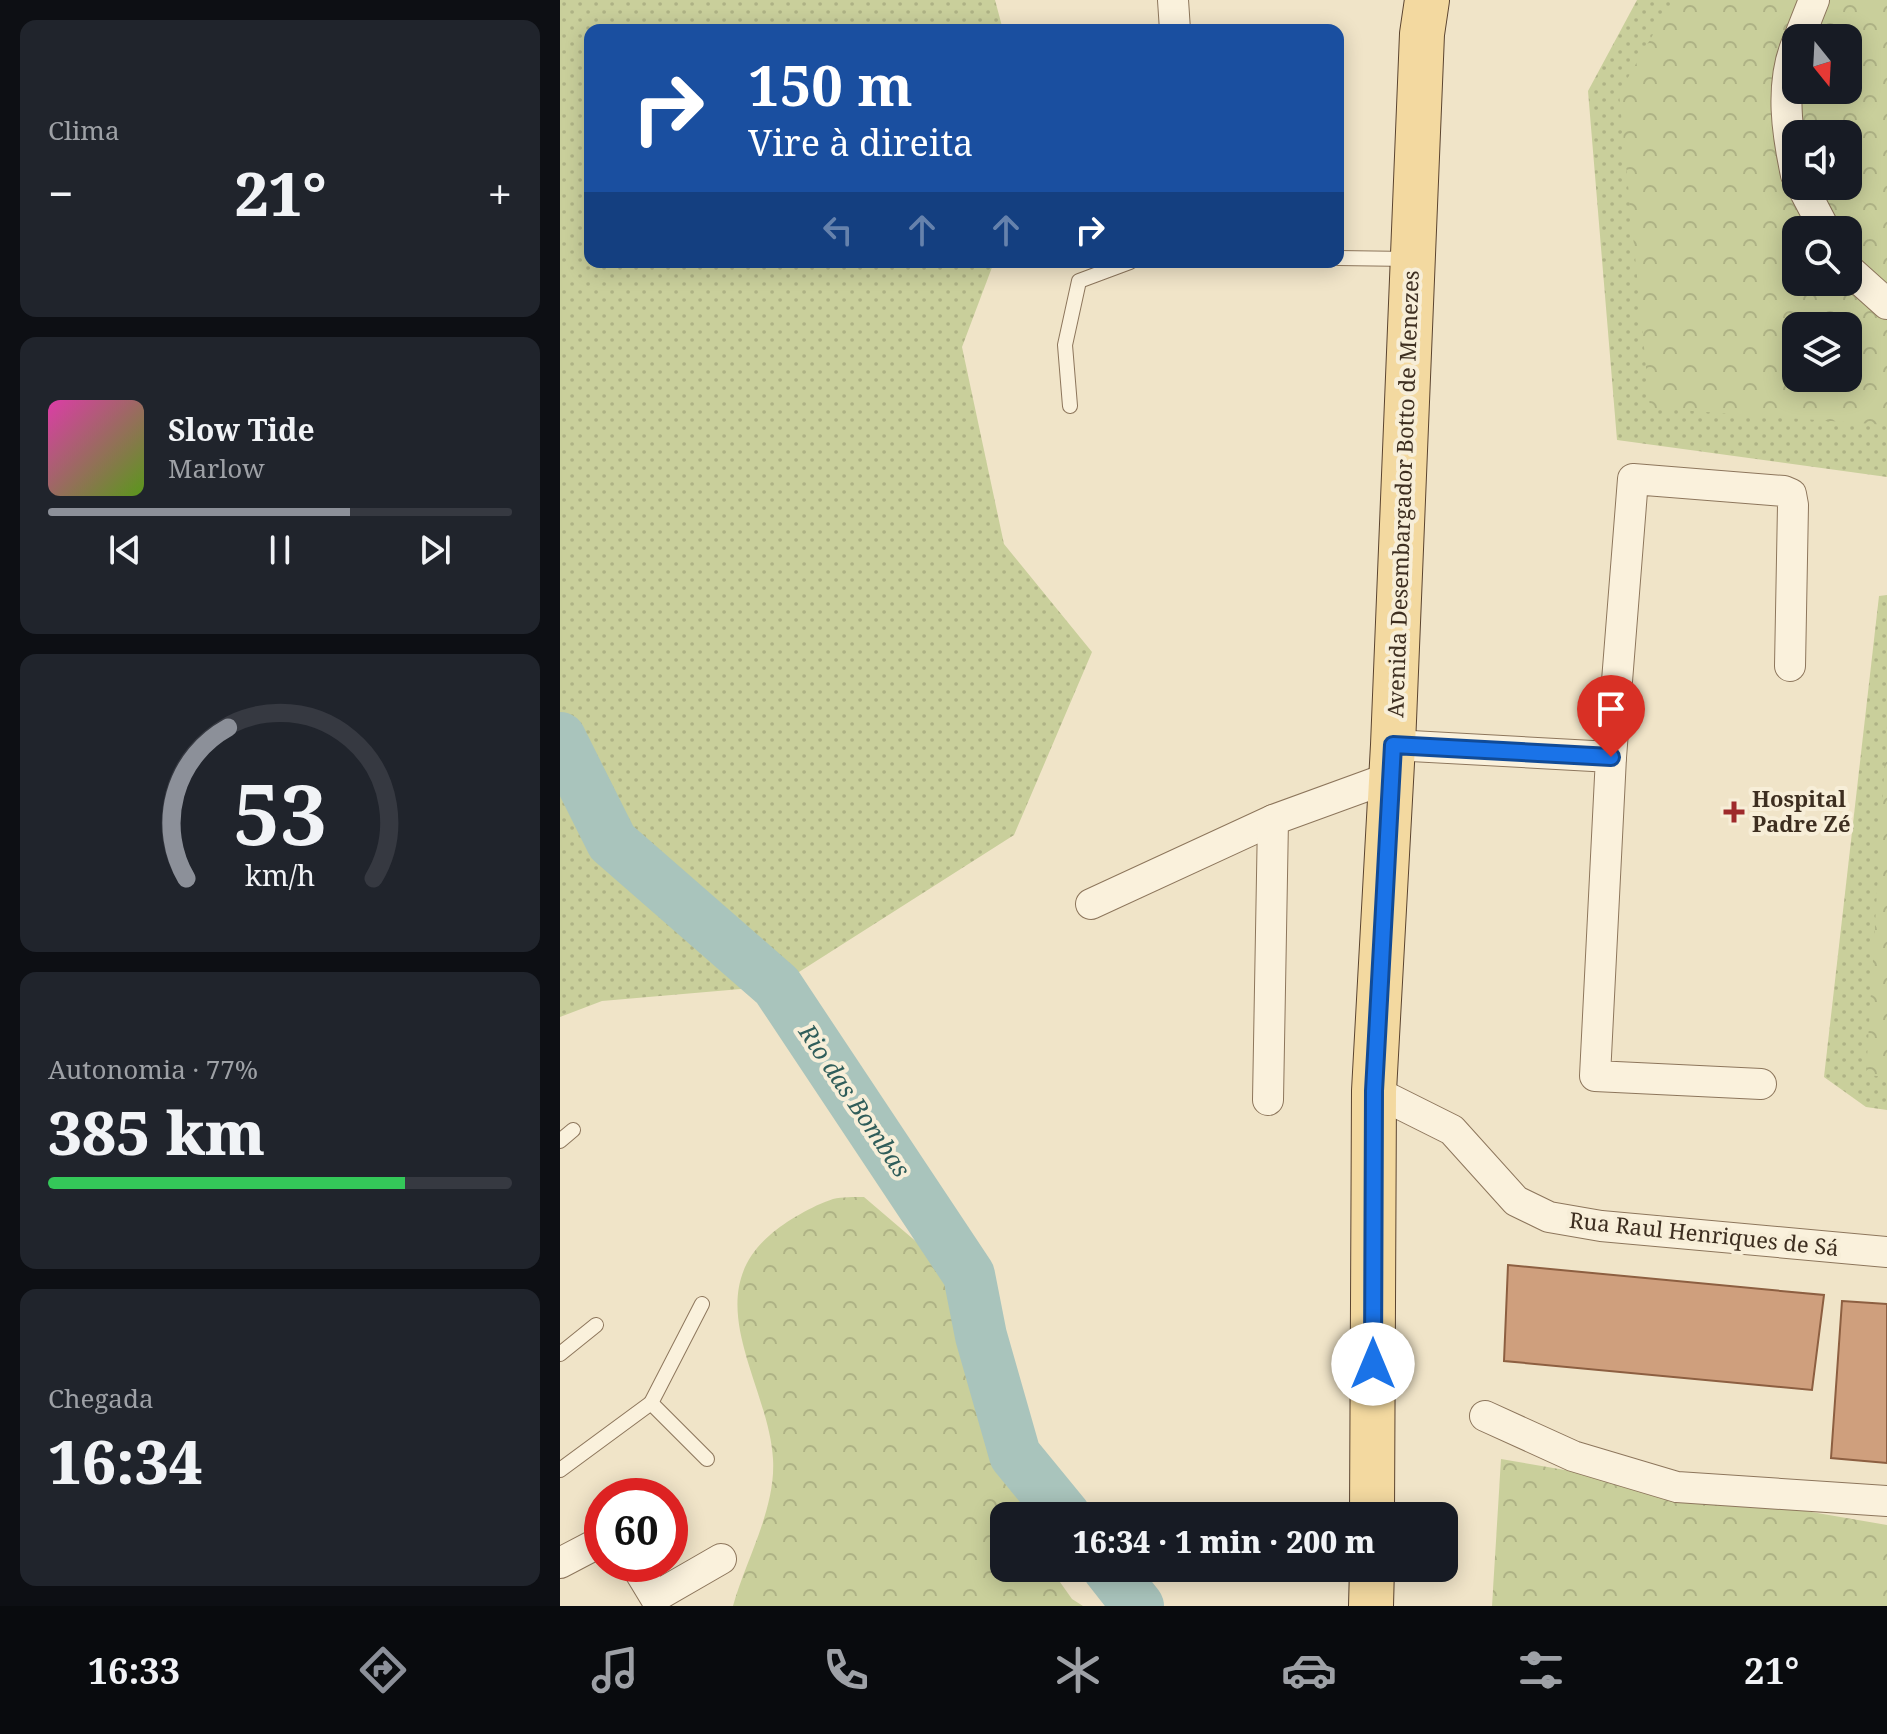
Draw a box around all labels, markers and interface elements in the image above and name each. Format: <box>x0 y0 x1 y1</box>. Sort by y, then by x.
north arrow <box>1782 24 1862 104</box>
map controls <box>1782 24 1862 392</box>
text: 150 m <box>748 46 913 122</box>
icon: right <box>616 56 720 160</box>
text: Clima <box>48 112 120 148</box>
text: Vire à direita <box>748 118 973 167</box>
button: sound <box>1782 120 1862 200</box>
text: 21° <box>234 152 326 234</box>
text: − <box>48 163 73 223</box>
text: + <box>487 163 512 223</box>
icon: left <box>816 208 860 252</box>
icon: ahead <box>900 208 944 252</box>
icon: ahead <box>984 208 1028 252</box>
icon: right <box>1068 208 1112 252</box>
button: search <box>1782 216 1862 296</box>
street label: Avenida Desembargador Botto de Menezes <box>1379 270 1425 718</box>
button: layers <box>1782 312 1862 392</box>
text: Slow Tide <box>168 409 315 450</box>
text: Marlow <box>168 450 265 486</box>
icon: previous <box>103 528 147 572</box>
icon: pause <box>258 528 302 572</box>
icon: next <box>413 528 457 572</box>
pin <box>1577 675 1645 757</box>
icon: arrive <box>1589 687 1633 731</box>
text: 53 <box>233 756 327 869</box>
place label: Hospital Padre Zé <box>1752 783 1851 838</box>
marker: Hospital Padre Zé <box>1723 801 1745 823</box>
text: km/h <box>245 855 315 894</box>
water label: Rio das Bombas <box>791 1016 919 1183</box>
text: Autonomia · 77% <box>48 1051 258 1087</box>
text: 385 km <box>48 1091 265 1173</box>
street label: Rua Raul Henriques de Sá <box>1568 1204 1840 1262</box>
position arrow <box>1331 1322 1415 1406</box>
text: Chegada <box>48 1380 154 1416</box>
text: 16:34 <box>48 1420 203 1502</box>
speed limit sign: 60 <box>584 1478 688 1582</box>
text: 16:34 · 1 min · 200 m <box>1073 1521 1375 1562</box>
icon: directions <box>355 1642 411 1698</box>
icon: music <box>587 1642 643 1698</box>
icon: phone <box>818 1642 874 1698</box>
icon: climate <box>1050 1642 1106 1698</box>
icon: car <box>1281 1642 1337 1698</box>
icon: filters <box>1513 1642 1569 1698</box>
text: 16:33 <box>88 1646 180 1695</box>
text: 21° <box>1744 1646 1799 1695</box>

